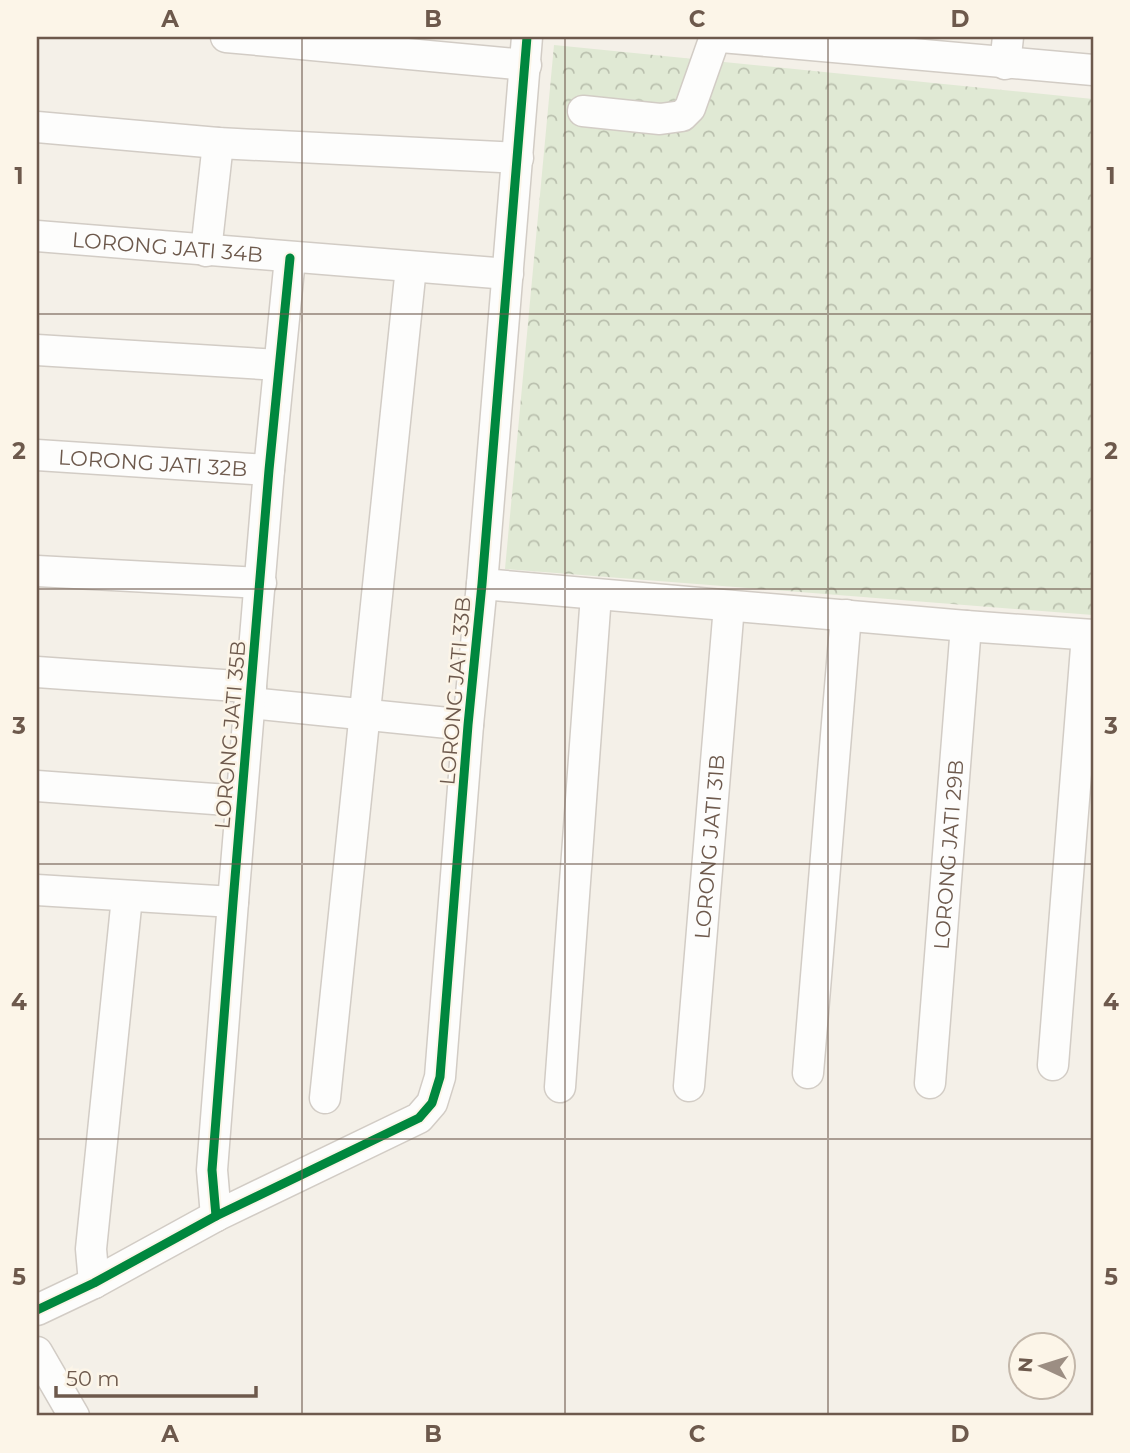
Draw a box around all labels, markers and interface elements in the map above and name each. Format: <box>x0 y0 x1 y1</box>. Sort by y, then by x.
text: A <box>160 5 179 33</box>
text: B <box>424 5 442 33</box>
text: C <box>689 5 706 33</box>
text: D <box>951 5 970 33</box>
text: 1 <box>14 162 24 190</box>
text: 1 <box>1106 162 1116 190</box>
street label: LORONG JATI 34B <box>71 226 264 267</box>
text: 2 <box>12 437 26 465</box>
text: 2 <box>1104 437 1118 465</box>
street label: LORONG JATI 32B <box>57 444 248 481</box>
street label: LORONG JATI 33B <box>434 596 476 786</box>
street label: LORONG JATI 35B <box>209 640 251 830</box>
text: 3 <box>11 712 26 740</box>
text: 3 <box>1103 712 1118 740</box>
street label: LORONG JATI 31B <box>689 754 729 940</box>
street label: LORONG JATI 29B <box>928 759 968 951</box>
text: 4 <box>11 988 27 1016</box>
text: 4 <box>1103 988 1119 1016</box>
text: 5 <box>12 1263 26 1291</box>
text: 5 <box>1104 1263 1118 1291</box>
north arrow <box>1007 1330 1078 1400</box>
scale bar <box>56 1355 256 1399</box>
text: N <box>1014 1356 1038 1373</box>
text: 50 m <box>66 1366 120 1391</box>
text: A <box>160 1420 179 1448</box>
text: B <box>424 1420 442 1448</box>
text: C <box>689 1420 706 1448</box>
text: D <box>951 1420 970 1448</box>

